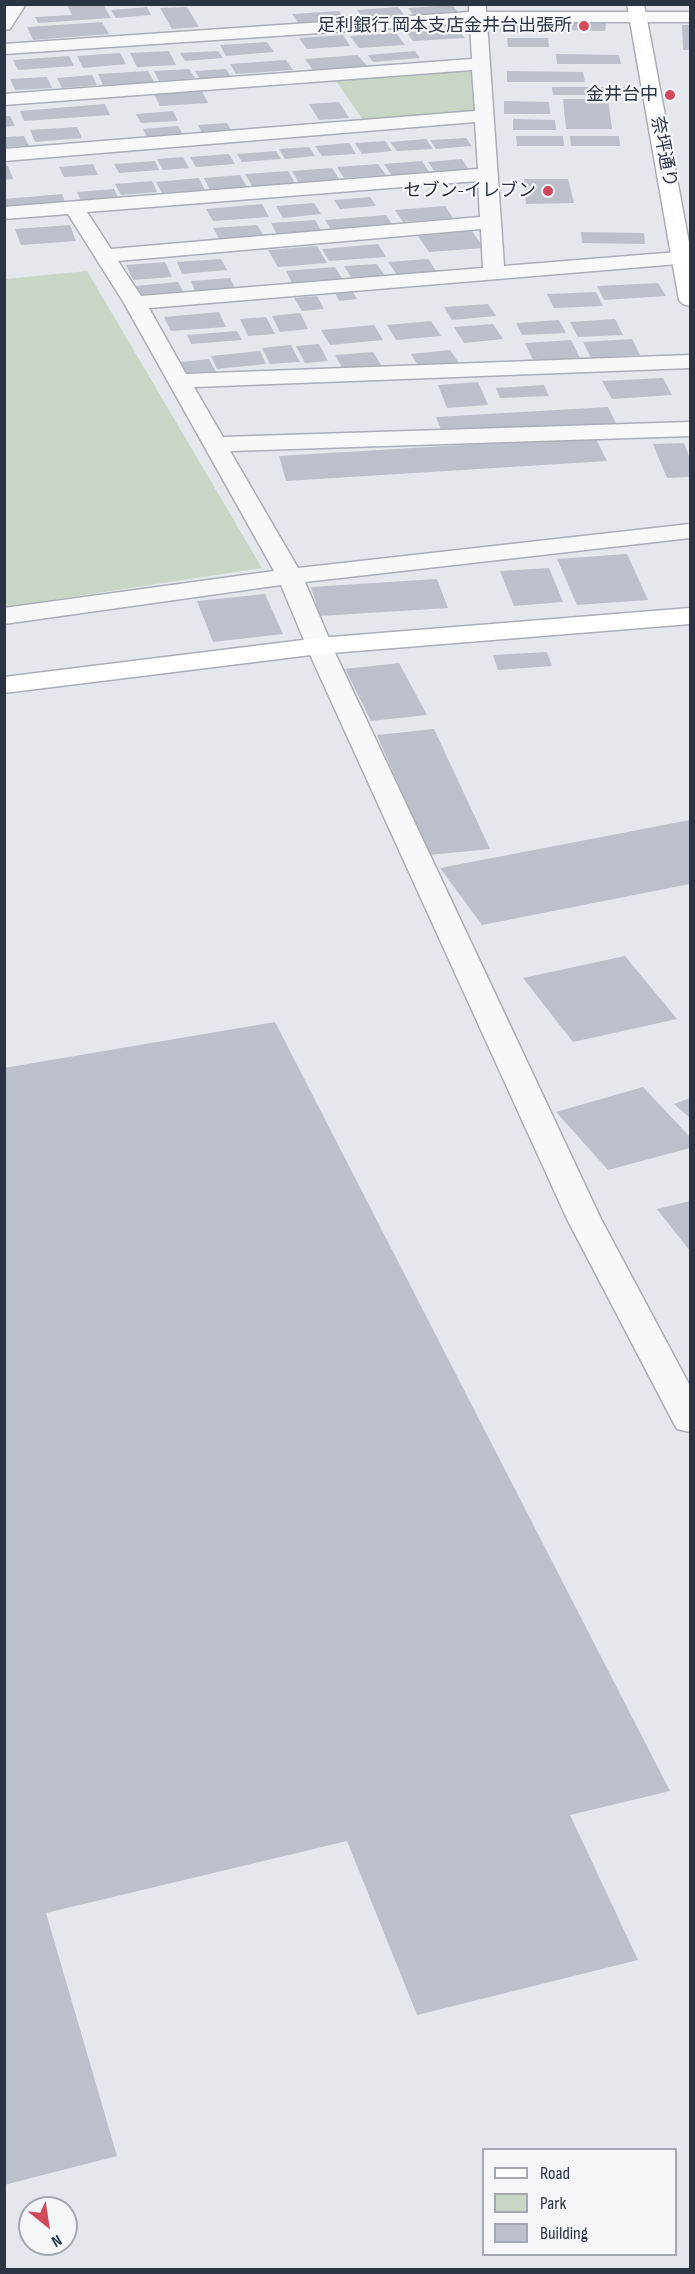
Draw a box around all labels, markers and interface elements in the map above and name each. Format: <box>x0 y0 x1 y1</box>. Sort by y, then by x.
place label: 足利銀行 岡本支店金井台出張所 <box>317 15 572 37</box>
marker: 足利銀行 岡本支店金井台出張所 <box>577 19 591 33</box>
place label: 金井台中 <box>586 84 658 106</box>
marker: 金井台中 <box>663 88 677 102</box>
street label: 奈坪通り <box>646 115 680 189</box>
place label: セブン-イレブン <box>403 180 536 202</box>
marker: セブン-イレブン <box>541 184 555 198</box>
legend <box>482 2148 677 2256</box>
text: Road <box>540 2163 570 2184</box>
text: Park <box>540 2193 566 2214</box>
north arrow <box>18 2196 78 2256</box>
text: Building <box>540 2223 588 2244</box>
text: N <box>48 2230 65 2251</box>

